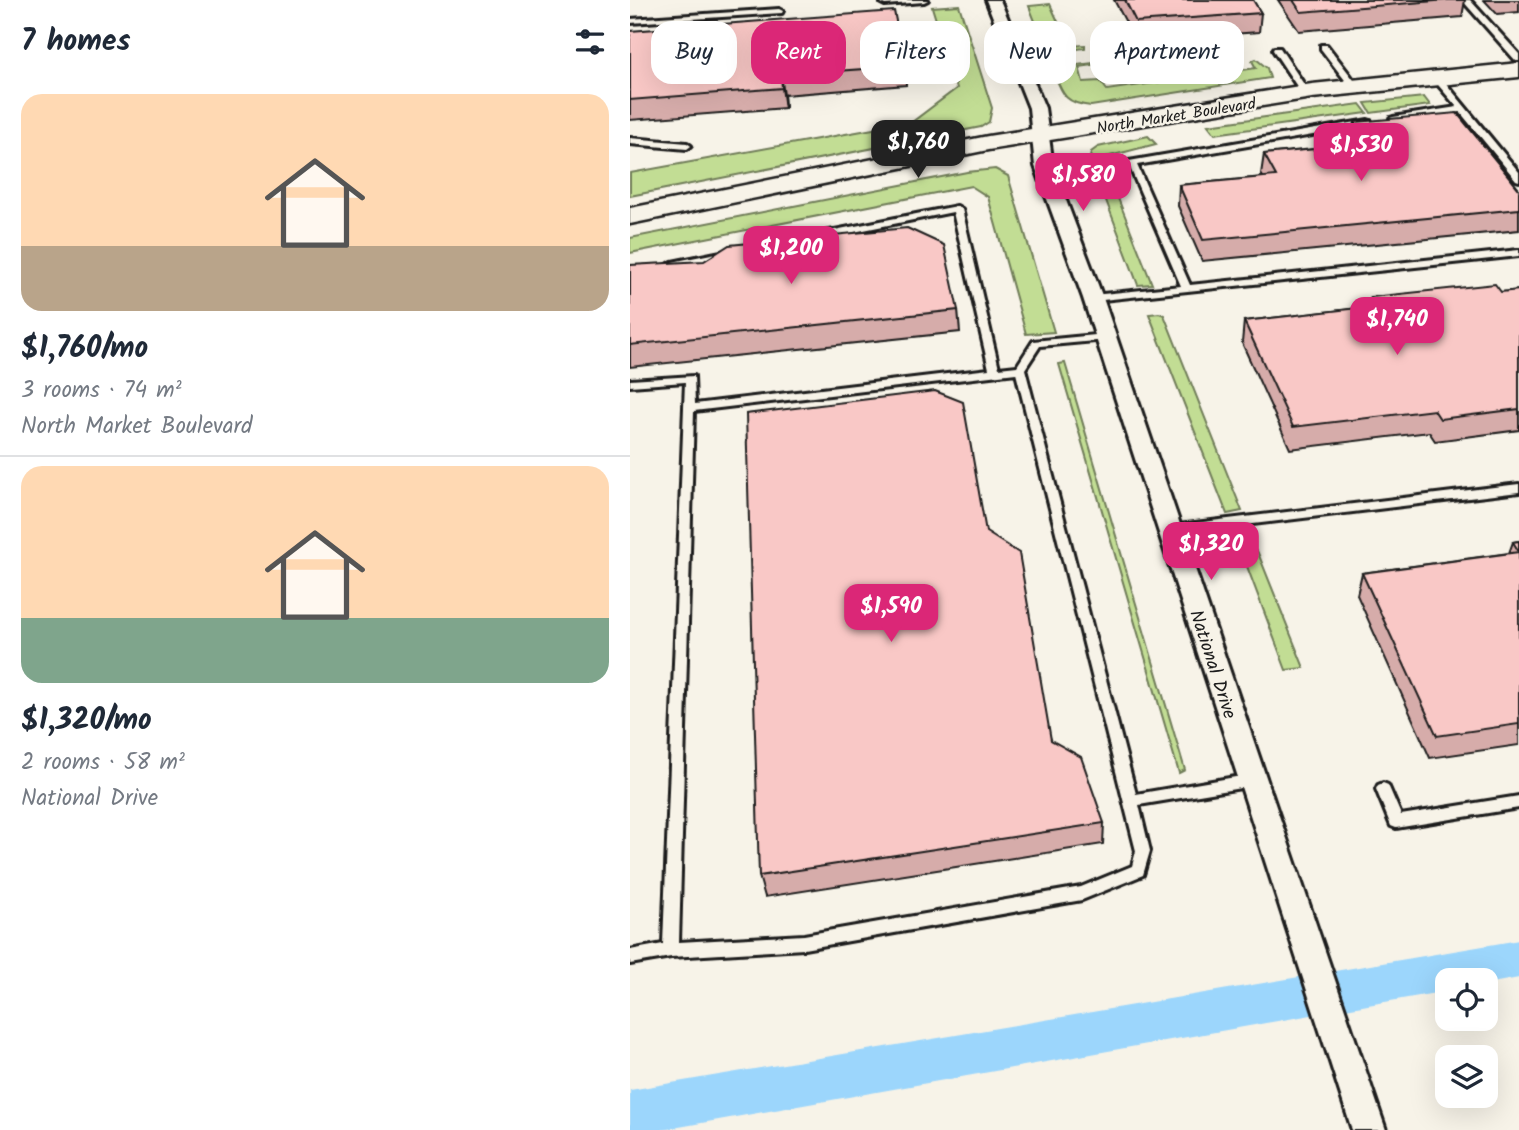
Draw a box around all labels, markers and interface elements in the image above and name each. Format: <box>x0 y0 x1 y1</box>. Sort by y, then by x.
text: 7 homes <box>21 18 131 66</box>
chip: Buy <box>651 21 737 84</box>
chip: Rent <box>751 21 846 84</box>
chip: Filters <box>860 21 970 84</box>
chip: New <box>984 21 1076 84</box>
chip: Apartment <box>1090 21 1244 84</box>
icon: filters <box>571 23 609 61</box>
street label: North Market Boulevard <box>1095 91 1259 141</box>
pin: $1,760 <box>861 120 975 180</box>
pin: $1,530 <box>1304 124 1418 183</box>
text: $1,760 <box>887 125 949 161</box>
text: $1,530 <box>1330 128 1392 164</box>
icon: home <box>252 140 378 266</box>
pin: $1,580 <box>1026 154 1140 213</box>
text: $1,580 <box>1051 158 1115 194</box>
pin: $1,200 <box>734 226 848 286</box>
text: $1,200 <box>759 231 823 267</box>
pin: $1,740 <box>1340 298 1454 357</box>
text: $1,740 <box>1366 302 1428 338</box>
text: $1,760/mo <box>21 325 148 373</box>
text: 3 rooms · 74 m² <box>21 373 182 409</box>
text: North Market Boulevard <box>21 409 253 445</box>
icon: home <box>252 512 378 638</box>
pin: $1,320 <box>1154 522 1268 582</box>
text: $1,320 <box>1179 527 1243 563</box>
pin: $1,590 <box>834 584 948 644</box>
text: $1,590 <box>860 589 922 625</box>
street label: National Drive <box>1180 606 1244 724</box>
text: $1,320/mo <box>21 697 152 745</box>
text: 2 rooms · 58 m² <box>21 745 185 781</box>
text: National Drive <box>21 781 158 817</box>
map controls <box>1435 968 1498 1108</box>
button: locate <box>1435 968 1498 1031</box>
button: layers <box>1435 1045 1498 1108</box>

